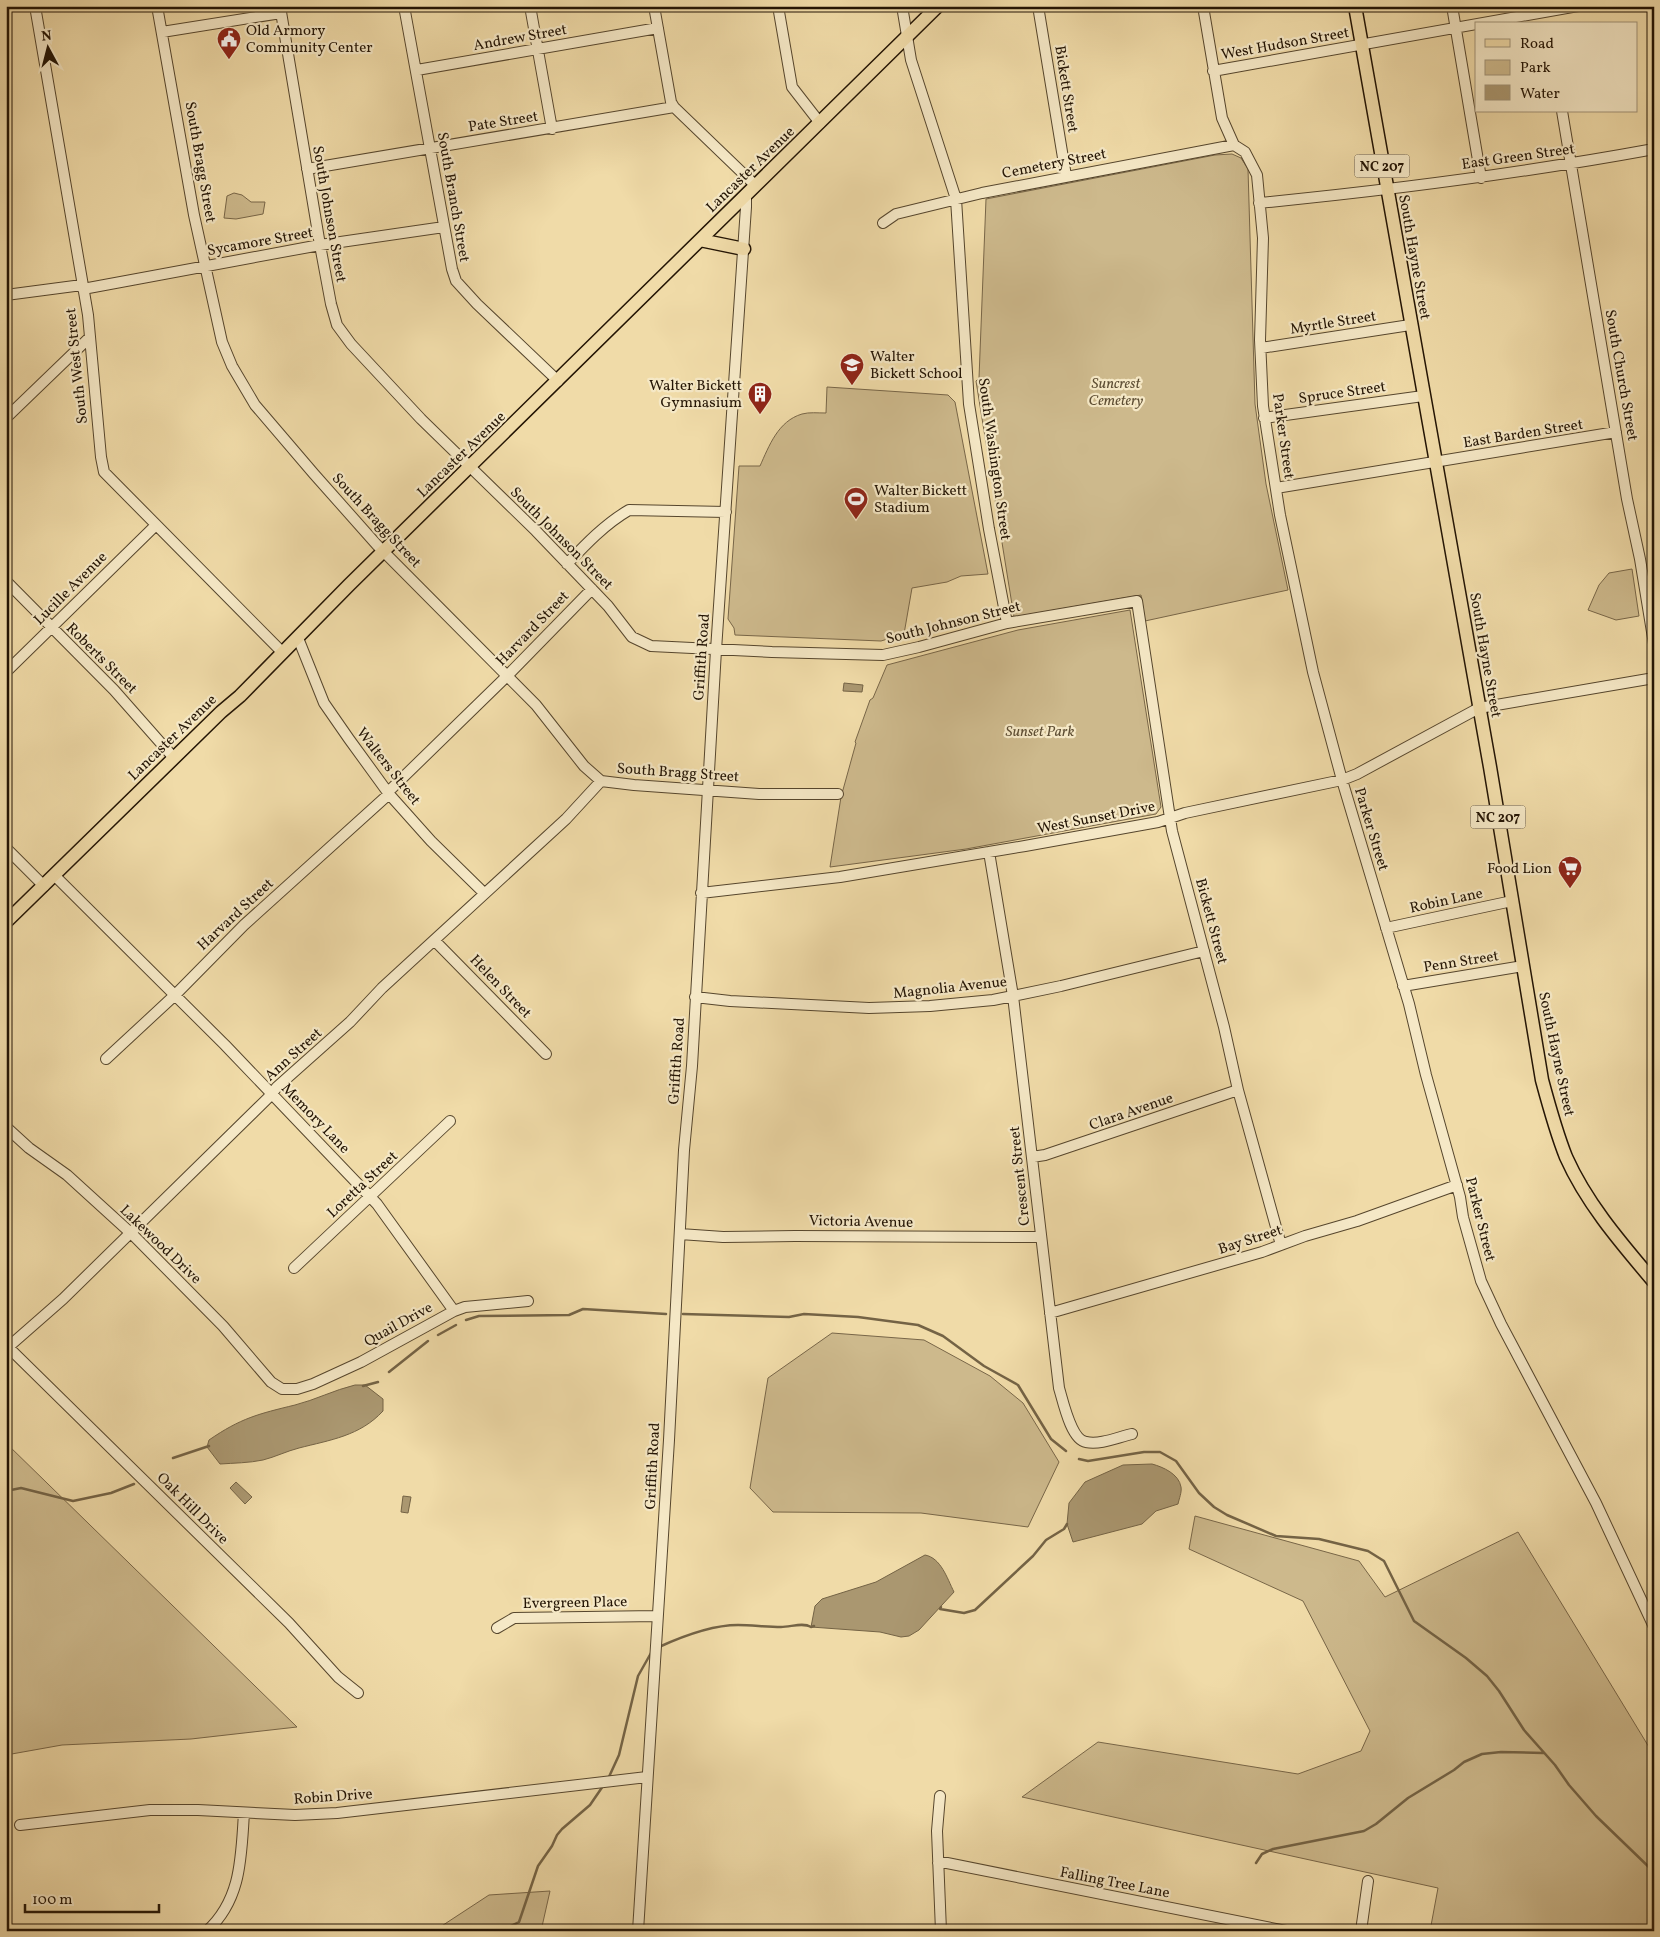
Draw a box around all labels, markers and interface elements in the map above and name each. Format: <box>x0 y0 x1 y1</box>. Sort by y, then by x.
street label: Andrew Street <box>472 20 569 57</box>
place label: Old Armory Community Center <box>246 21 373 59</box>
north arrow <box>22 22 72 72</box>
legend <box>1475 22 1638 112</box>
street label: West Hudson Street <box>1220 23 1351 66</box>
public building icon: Old Armory Community Center <box>216 26 242 60</box>
text: N <box>40 27 53 47</box>
text: Road <box>1520 34 1554 55</box>
street label: Bickett Street <box>1048 44 1083 134</box>
text: Park <box>1520 58 1551 79</box>
text: Water <box>1520 84 1560 105</box>
street label: South Bragg Street <box>179 100 221 224</box>
street label: Pate Street <box>467 107 540 138</box>
street label: Lancaster Avenue <box>702 122 800 218</box>
street label: South Branch Street <box>431 131 474 264</box>
street label: East Green Street <box>1460 139 1576 176</box>
street label: South Johnson Street <box>306 144 351 284</box>
street label: Cemetery Street <box>1000 144 1108 185</box>
road number: NC 207 <box>1354 154 1410 178</box>
street label: South Hayne Street <box>1392 193 1435 321</box>
street label: Sycamore Street <box>206 223 315 262</box>
street label: Myrtle Street <box>1289 306 1378 341</box>
street label: South West Street <box>61 307 94 425</box>
street label: South Church Street <box>1599 308 1642 443</box>
place label: Walter Bickett School <box>870 347 962 385</box>
school or university icon: Walter Bickett School <box>839 352 865 386</box>
park label: Suncrest Cemetery <box>1089 374 1144 412</box>
place label: Walter Bickett Gymnasium <box>649 376 742 414</box>
street label: South Washington Street <box>972 377 1015 542</box>
street label: Spruce Street <box>1297 377 1387 410</box>
building icon: Walter Bickett Gymnasium <box>747 381 773 415</box>
street label: Parker Street <box>1266 392 1299 480</box>
street label: Lancaster Avenue <box>413 407 511 503</box>
street label: East Barden Street <box>1462 415 1585 454</box>
street label: South Bragg Street <box>326 469 425 573</box>
place label: Walter Bickett Stadium <box>874 481 967 519</box>
street label: South Johnson Street <box>505 483 617 595</box>
sports icon: Walter Bickett Stadium <box>843 486 869 520</box>
street label: Lucille Avenue <box>30 548 113 631</box>
street label: Harvard Street <box>492 587 575 671</box>
street label: South Hayne Street <box>1463 591 1506 719</box>
street label: South Johnson Street <box>884 597 1023 650</box>
street label: Griffith Road <box>689 613 716 701</box>
street label: Roberts Street <box>60 619 141 700</box>
street label: Lancaster Avenue <box>124 690 222 786</box>
park label: Sunset Park <box>1006 722 1074 743</box>
street label: Walters Street <box>351 724 425 810</box>
street label: South Bragg Street <box>616 759 740 788</box>
street label: Parker Street <box>1348 785 1393 874</box>
street label: West Sunset Drive <box>1036 797 1157 840</box>
road number: NC 207 <box>1470 806 1526 829</box>
supermarket icon: Food Lion <box>1557 855 1583 889</box>
place label: Food Lion <box>1487 859 1552 880</box>
street label: Harvard Street <box>193 874 279 956</box>
street label: Bickett Street <box>1189 876 1232 967</box>
street label: Robin Lane <box>1408 883 1485 919</box>
street label: Penn Street <box>1422 946 1500 979</box>
street label: Helen Street <box>464 951 536 1024</box>
street label: Magnolia Avenue <box>892 972 1008 1005</box>
street label: South Hayne Street <box>1532 990 1579 1118</box>
street label: Griffith Road <box>664 1017 691 1105</box>
street label: Ann Street <box>261 1024 327 1087</box>
street label: Memory Lane <box>276 1079 354 1159</box>
street label: Clara Avenue <box>1087 1088 1176 1137</box>
street label: Crescent Street <box>1005 1125 1036 1227</box>
street label: Loretta Street <box>323 1147 403 1223</box>
street label: Parker Street <box>1459 1175 1500 1264</box>
street label: Lakewood Drive <box>114 1201 205 1290</box>
street label: Victoria Avenue <box>809 1211 913 1234</box>
street label: Bay Street <box>1216 1220 1285 1261</box>
street label: Quail Drive <box>361 1298 437 1353</box>
street label: Griffith Road <box>641 1422 666 1510</box>
street label: Oak Hill Drive <box>151 1468 233 1550</box>
street label: Evergreen Place <box>522 1592 628 1615</box>
street label: Robin Drive <box>293 1784 373 1811</box>
street label: Falling Tree Lane <box>1058 1863 1171 1904</box>
scale bar <box>25 1882 159 1914</box>
text: 100 m <box>32 1890 72 1911</box>

